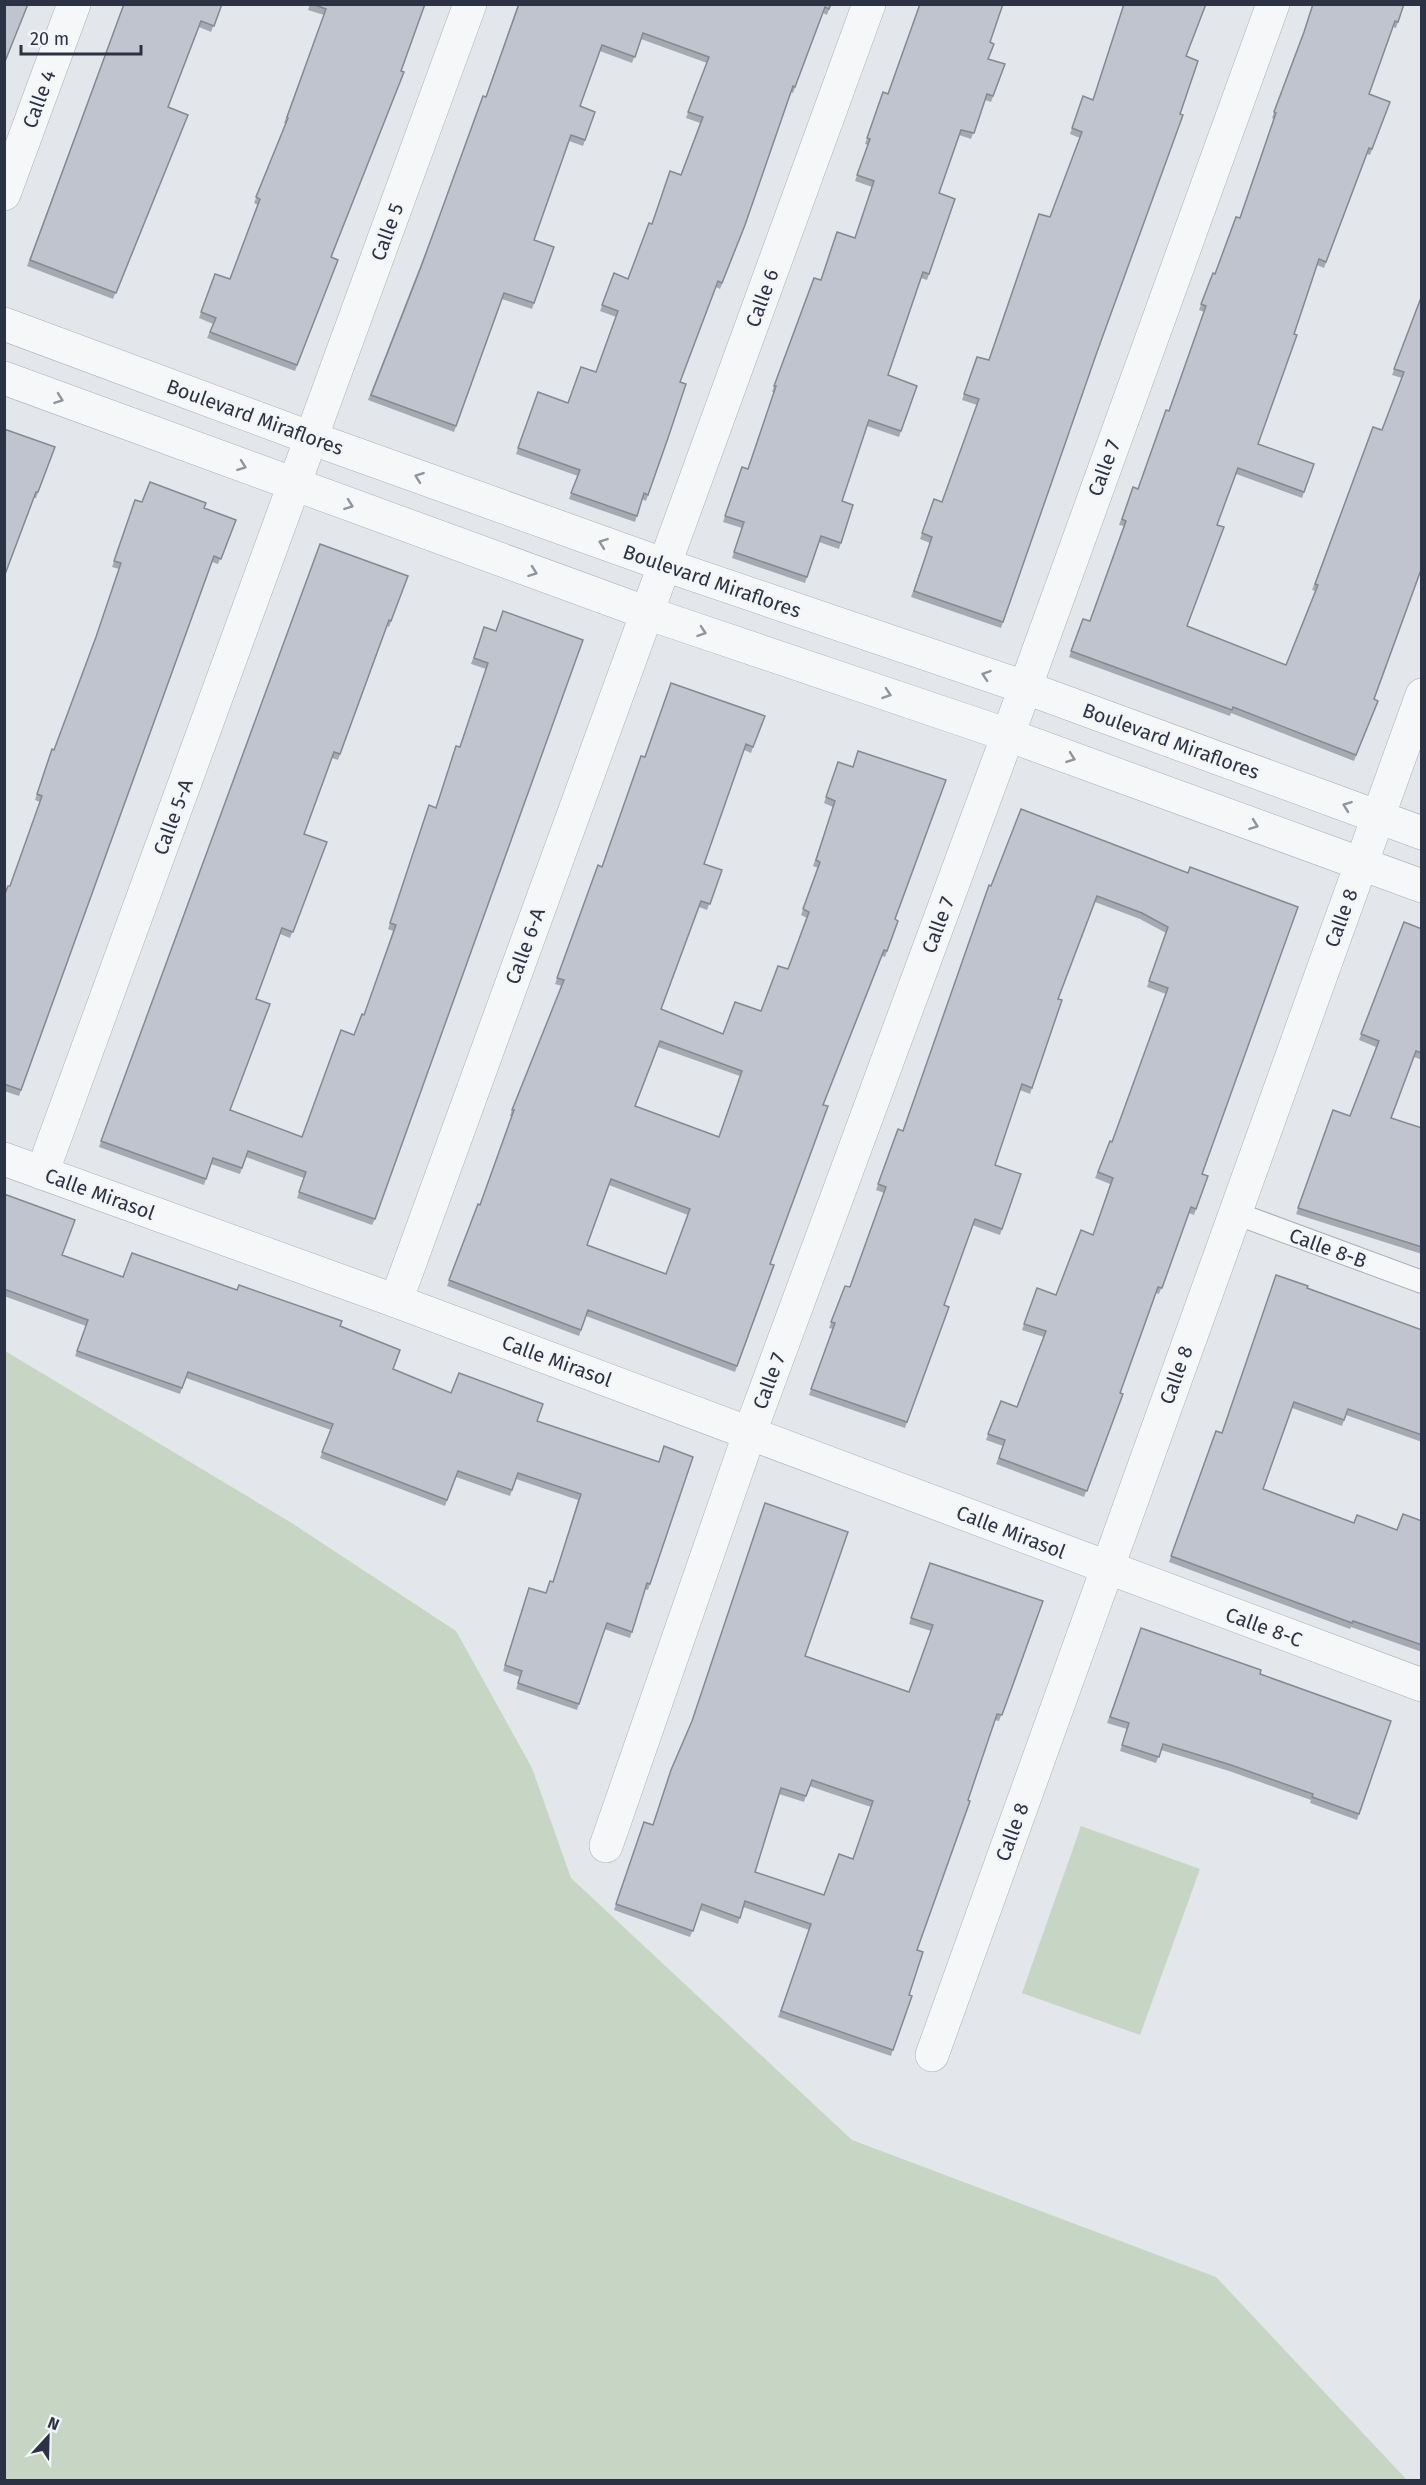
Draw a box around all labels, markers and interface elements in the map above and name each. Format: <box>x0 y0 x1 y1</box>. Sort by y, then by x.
scale bar <box>21 18 141 56</box>
text: 20 m <box>30 28 69 50</box>
street label: Calle 4 <box>17 66 61 131</box>
street label: Calle 5 <box>366 200 408 264</box>
street label: Calle 6 <box>740 266 784 330</box>
street label: Boulevard Miraflores <box>163 374 347 460</box>
one-way arrow <box>54 391 64 404</box>
street label: Calle 7 <box>1083 436 1125 500</box>
one-way arrow <box>236 459 247 472</box>
one-way arrow <box>415 471 425 484</box>
one-way arrow <box>343 498 354 511</box>
one-way arrow <box>598 537 609 550</box>
street label: Boulevard Miraflores <box>620 539 804 623</box>
one-way arrow <box>527 564 538 577</box>
one-way arrow <box>696 624 707 637</box>
one-way arrow <box>981 669 992 682</box>
one-way arrow <box>881 687 892 700</box>
street label: Boulevard Miraflores <box>1079 698 1263 784</box>
one-way arrow <box>1065 751 1076 764</box>
street label: Calle 5-A <box>148 775 198 858</box>
one-way arrow <box>1342 800 1353 813</box>
one-way arrow <box>1248 818 1259 831</box>
street label: Calle 8 <box>1319 885 1363 951</box>
street label: Calle 7 <box>917 893 959 957</box>
street label: Calle 6-A <box>500 904 550 987</box>
street label: Calle Mirasol <box>42 1163 158 1225</box>
street label: Calle 8-B <box>1286 1223 1370 1273</box>
street label: Calle Mirasol <box>499 1330 615 1392</box>
street label: Calle 8 <box>1154 1342 1198 1408</box>
street label: Calle 7 <box>748 1349 790 1413</box>
street label: Calle Mirasol <box>953 1500 1069 1564</box>
street label: Calle 8-C <box>1222 1602 1306 1652</box>
street label: Calle 8 <box>990 1799 1034 1865</box>
north arrow <box>18 2407 78 2467</box>
text: N <box>45 2413 62 2434</box>

